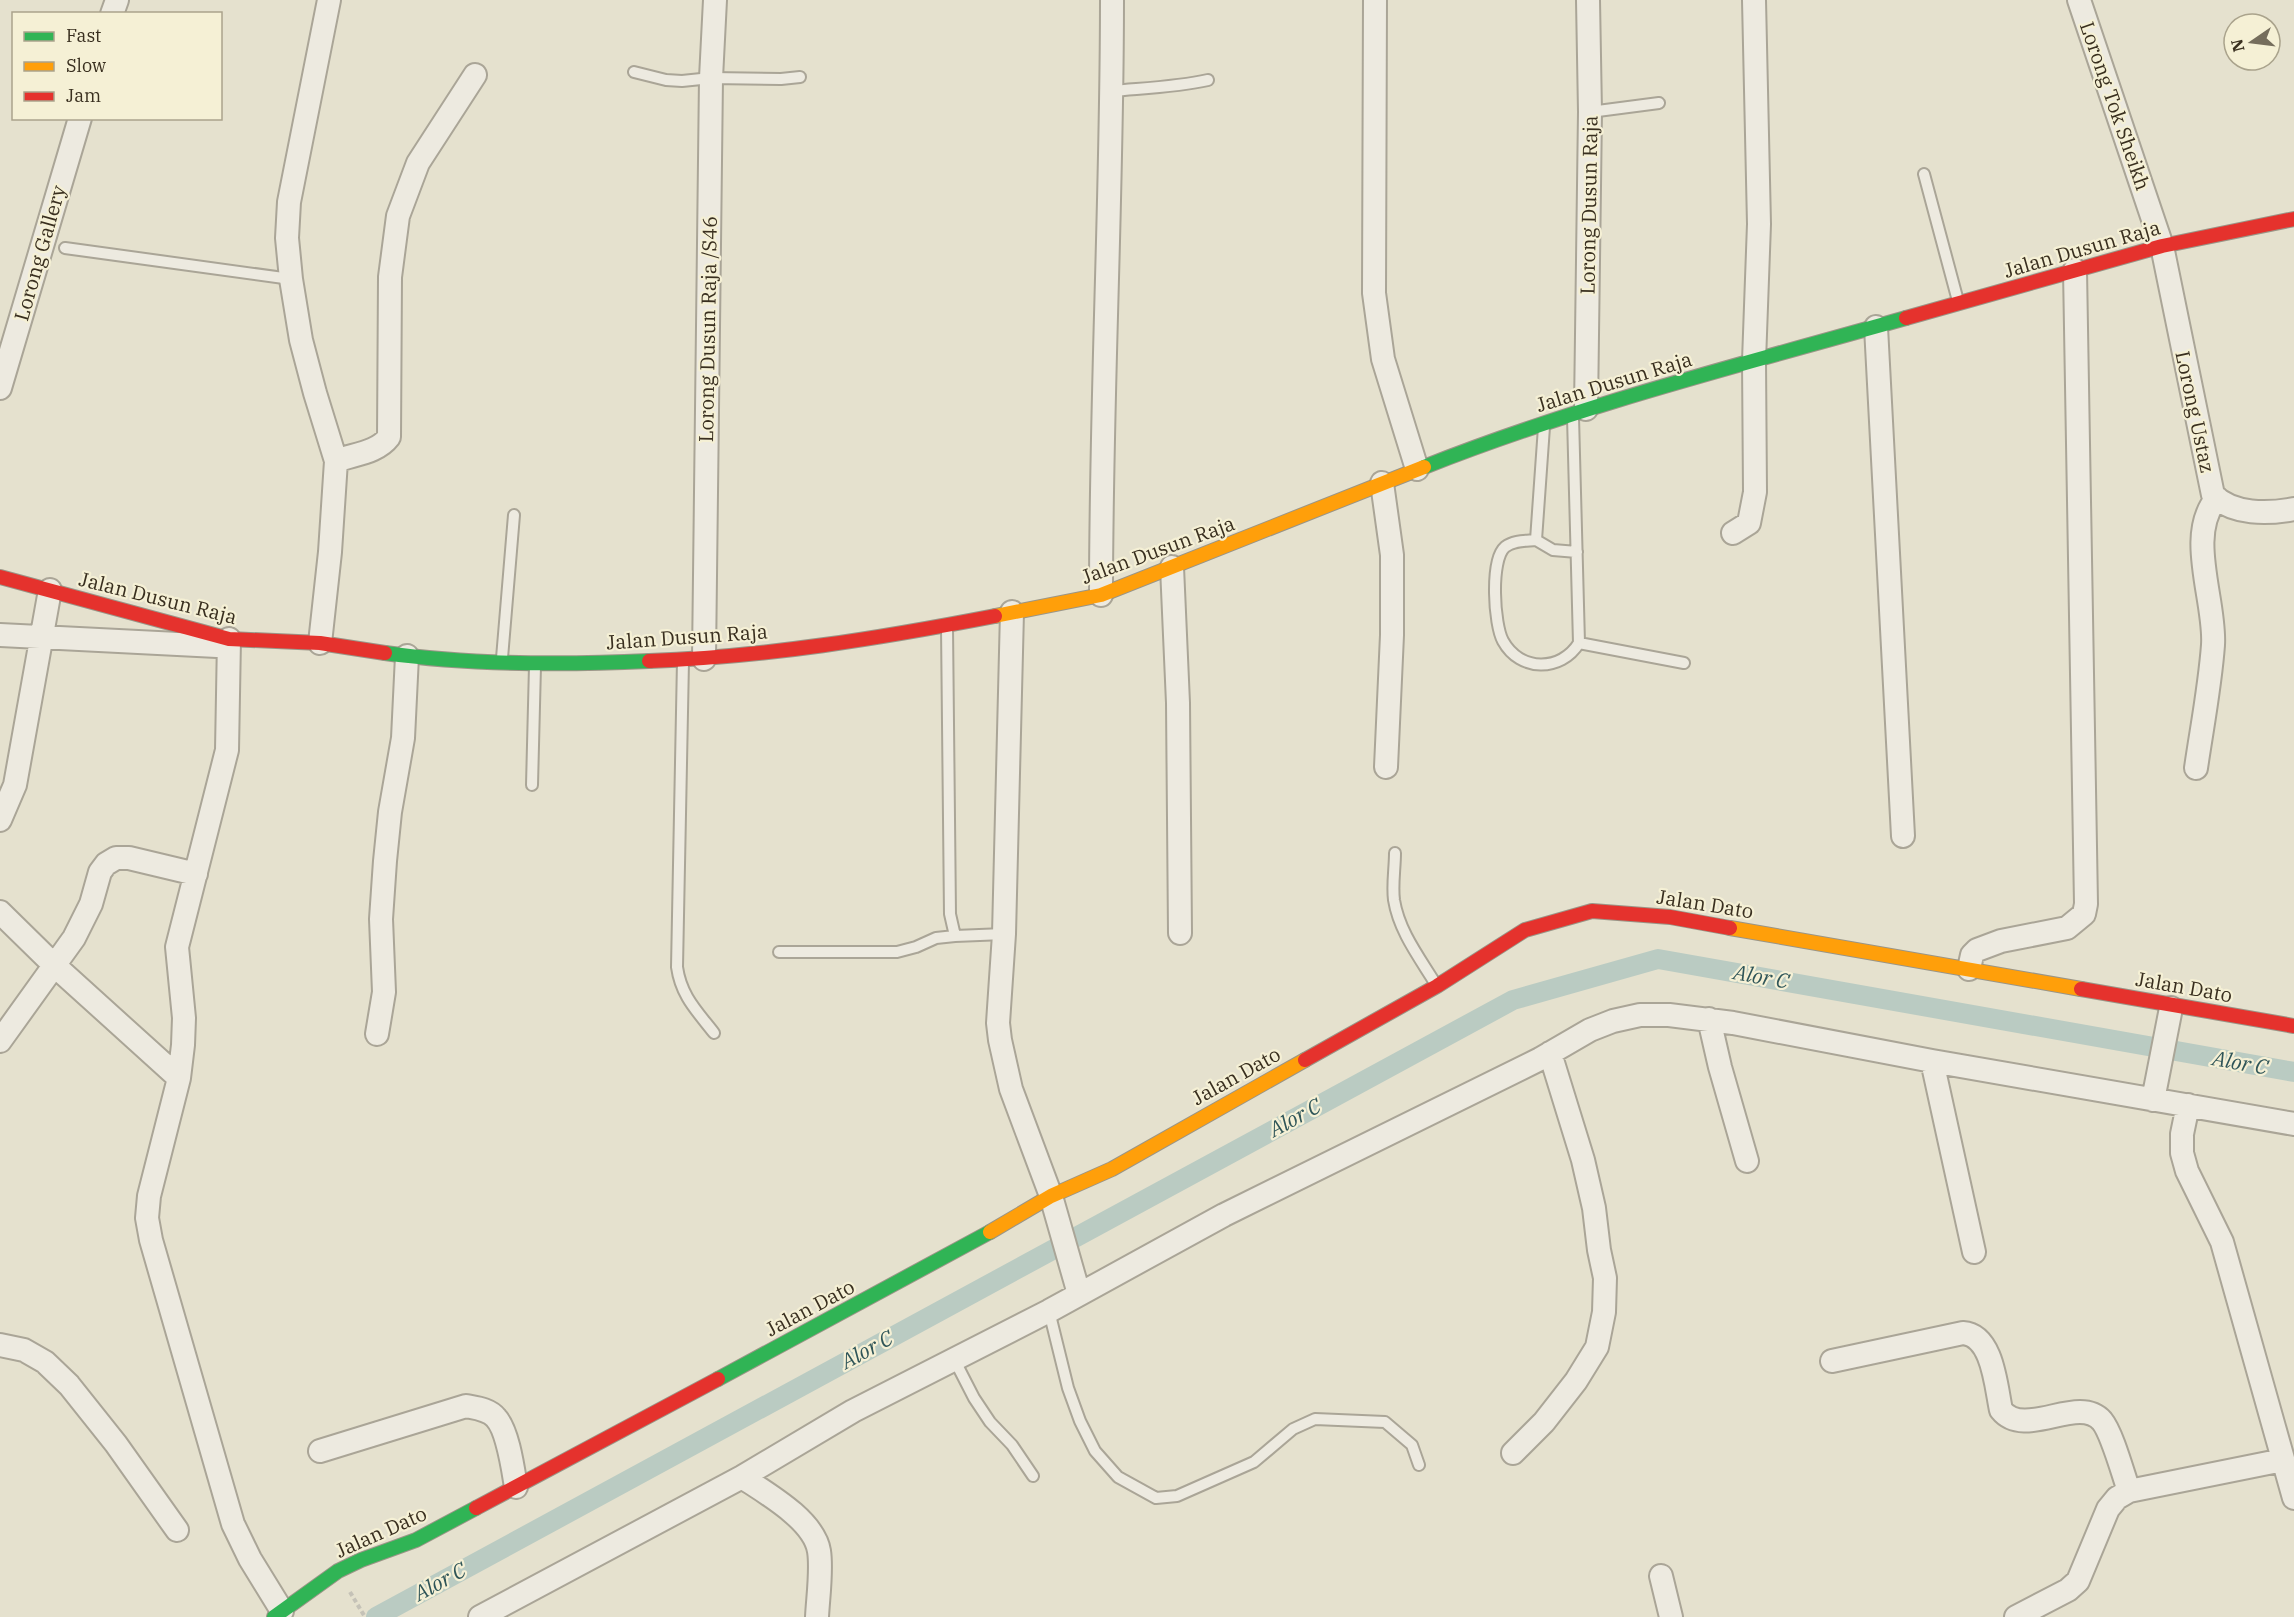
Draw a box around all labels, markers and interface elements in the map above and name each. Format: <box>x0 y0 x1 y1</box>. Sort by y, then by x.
legend <box>12 12 222 120</box>
north arrow <box>2222 12 2282 72</box>
street label: Lorong Tok Sheikh <box>2074 18 2157 194</box>
text: Fast <box>66 24 101 47</box>
text: N <box>2226 37 2249 54</box>
text: Slow <box>66 54 106 77</box>
text: Jam <box>66 84 101 107</box>
street label: Lorong Dusun Raja <box>1573 115 1604 295</box>
street label: Lorong Gallery <box>7 182 72 324</box>
street label: Jalan Dusun Raja <box>2000 213 2163 284</box>
street label: Lorong Dusun Raja /S46 <box>692 216 723 442</box>
street label: Jalan Dusun Raja <box>1533 345 1695 418</box>
street label: Lorong Ustaz <box>2169 349 2222 475</box>
street label: Jalan Dusun Raja <box>1077 509 1238 590</box>
street label: Jalan Dusun Raja <box>76 565 240 630</box>
street label: Jalan Dusun Raja <box>605 617 769 656</box>
street label: Jalan Dato <box>1655 883 1755 924</box>
water label: Alor C <box>1729 957 1793 995</box>
street label: Jalan Dato <box>2134 965 2234 1008</box>
street label: Jalan Dato <box>1187 1040 1285 1111</box>
water label: Alor C <box>2208 1043 2272 1081</box>
water label: Alor C <box>1262 1091 1327 1144</box>
street label: Jalan Dato <box>760 1273 859 1342</box>
water label: Alor C <box>834 1323 899 1376</box>
street label: Jalan Dato <box>331 1499 431 1564</box>
water label: Alor C <box>407 1555 472 1608</box>

